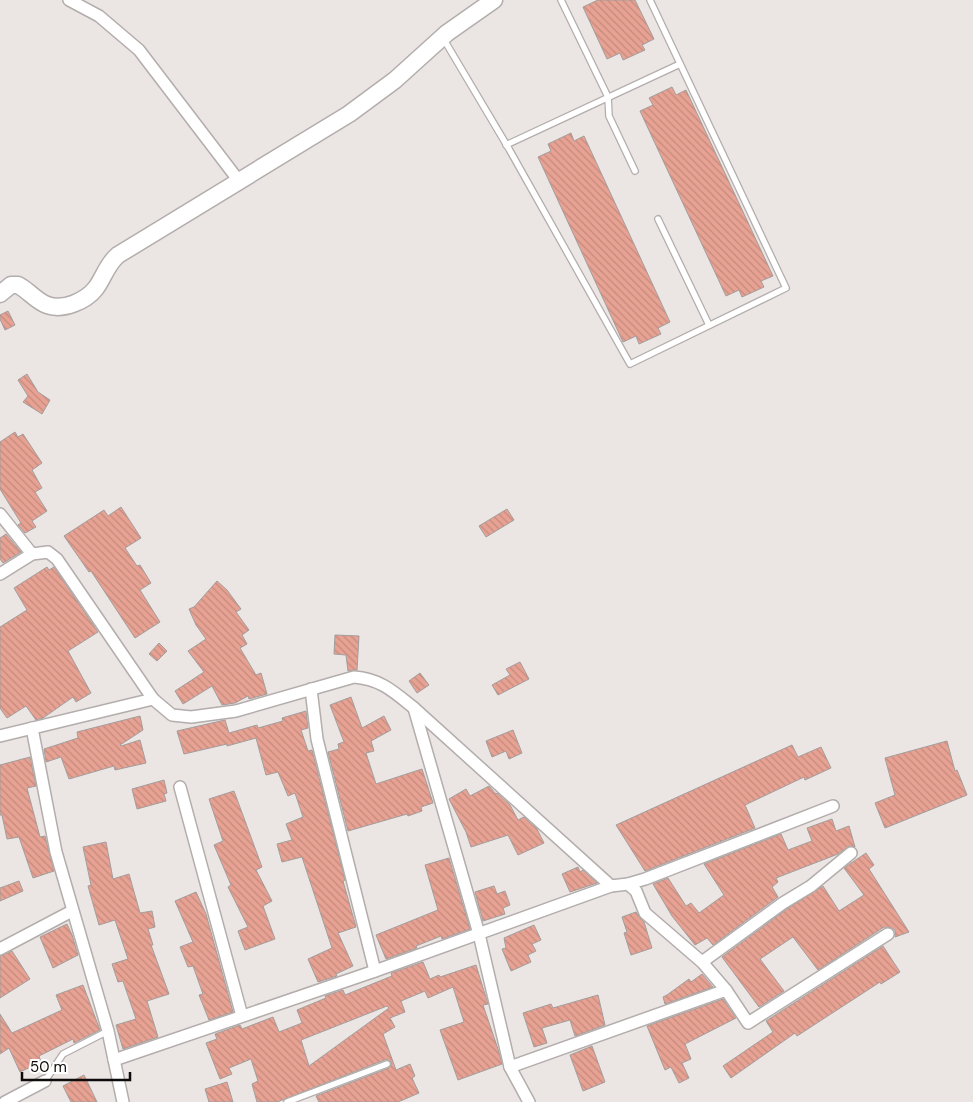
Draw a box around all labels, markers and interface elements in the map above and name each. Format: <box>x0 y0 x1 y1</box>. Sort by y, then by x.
scale bar <box>22 1050 130 1082</box>
text: 50 m <box>30 1057 67 1077</box>

